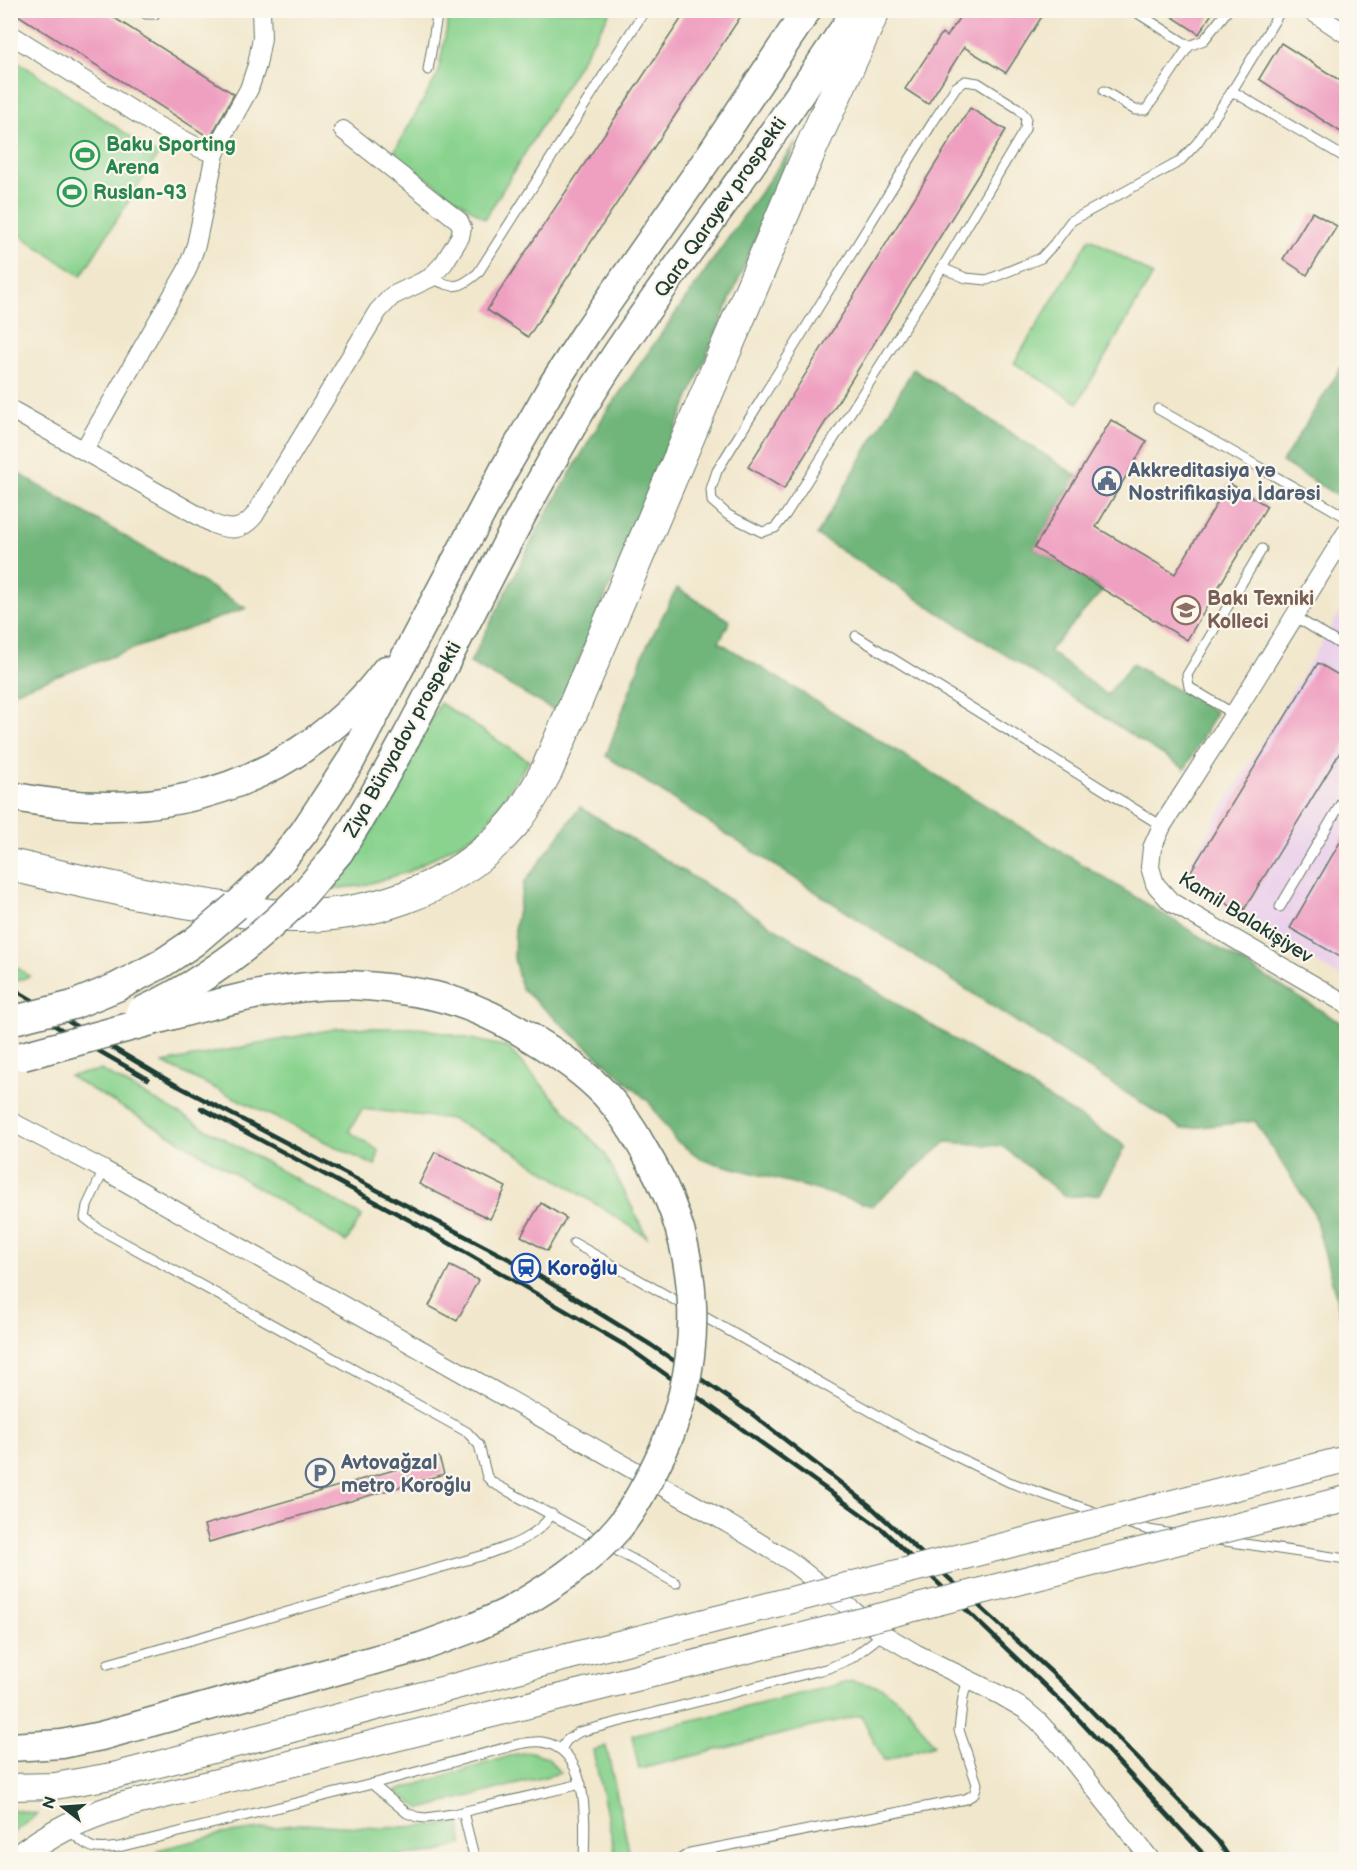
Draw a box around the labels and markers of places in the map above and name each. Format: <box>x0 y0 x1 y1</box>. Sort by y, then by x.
place label: Baku Sporting Arena <box>105 133 236 180</box>
sports icon: Baku Sporting Arena <box>69 139 101 171</box>
sports icon: Ruslan-93 <box>56 176 88 208</box>
place label: Ruslan-93 <box>93 181 187 205</box>
place label: Akkreditasiya və Nostrifikasiya İdarəsi <box>1127 459 1321 506</box>
public building icon: Akkreditasiya və Nostrifikasiya İdarəsi <box>1091 465 1123 497</box>
place label: Bakı Texniki Kolleci <box>1207 587 1314 634</box>
school or university icon: Bakı Texniki Kolleci <box>1170 594 1202 626</box>
station icon: Koroğlu <box>510 1252 542 1284</box>
place label: Koroğlu <box>547 1257 618 1281</box>
place label: Avtovağzal metro Koroğlu <box>340 1451 471 1498</box>
parking icon: Avtovağzal metro Koroğlu <box>304 1457 336 1489</box>

